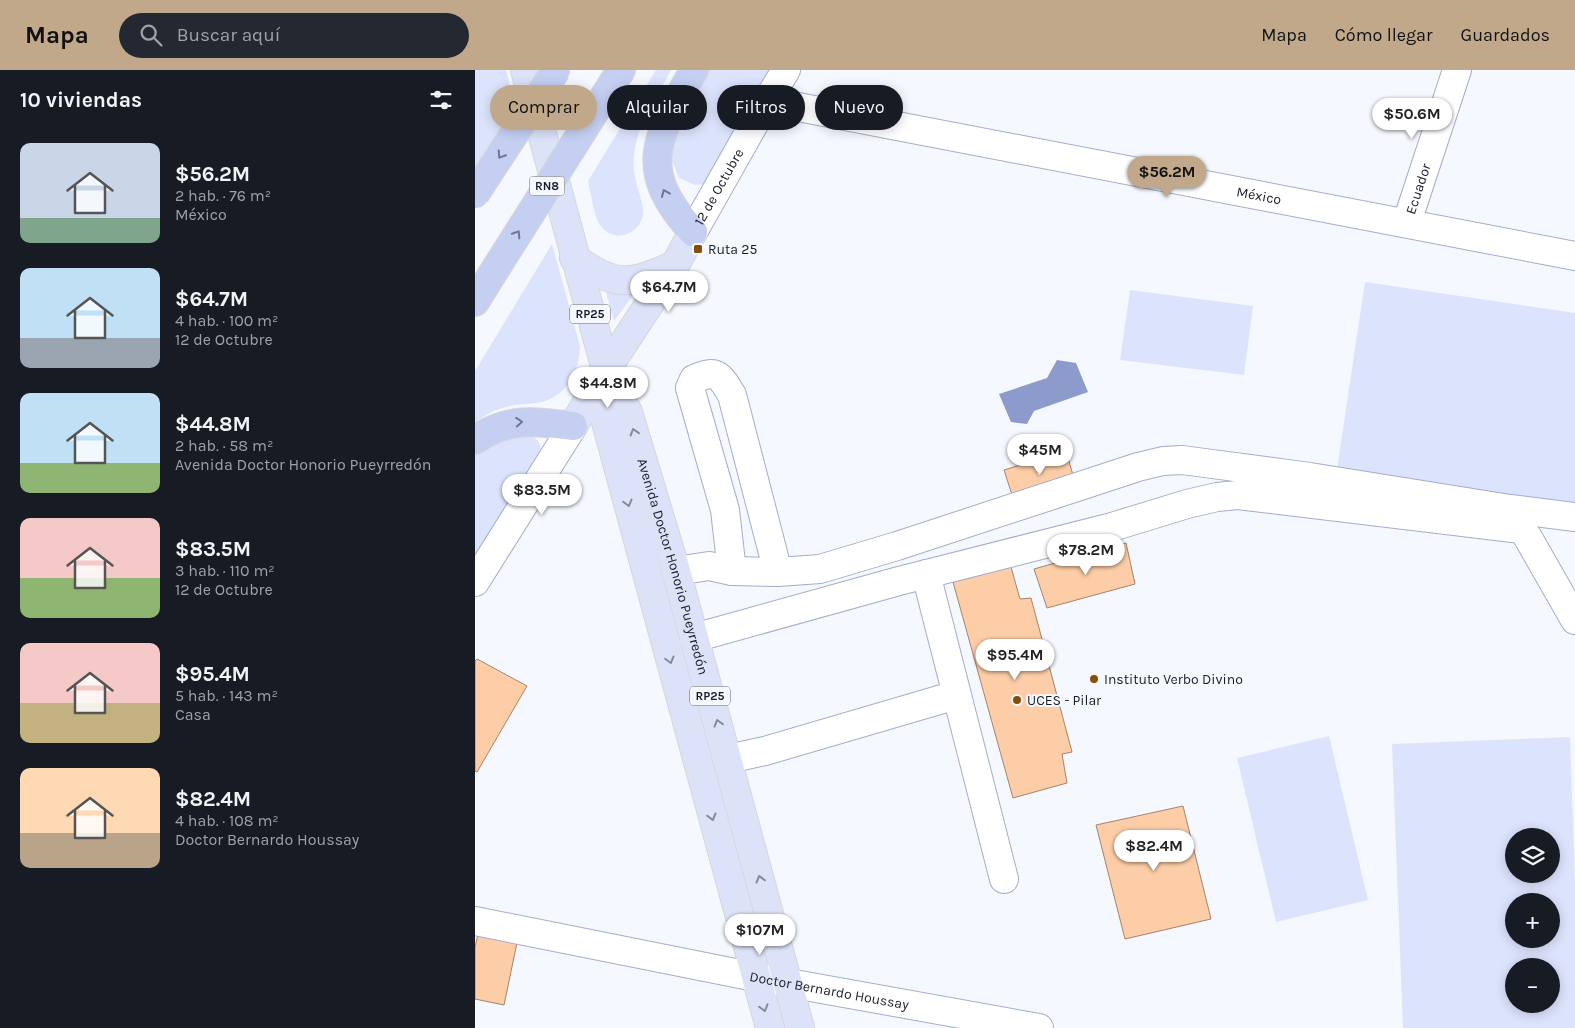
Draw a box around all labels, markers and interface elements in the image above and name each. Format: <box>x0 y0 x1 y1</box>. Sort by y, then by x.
search box <box>119 13 469 58</box>
text: Mapa <box>25 21 89 49</box>
icon: search <box>137 21 165 49</box>
text: Buscar aquí <box>177 24 280 46</box>
text: Mapa <box>1261 24 1307 46</box>
text: Cómo llegar <box>1335 24 1433 46</box>
text: Guardados <box>1461 24 1550 46</box>
chip: Comprar <box>490 85 597 130</box>
chip: Alquilar <box>607 85 707 130</box>
chip: Filtros <box>717 85 805 130</box>
chip: Nuevo <box>815 85 903 130</box>
icon: filters <box>427 86 455 114</box>
text: 10 viviendas <box>20 88 142 112</box>
pin: $50.6M <box>1371 98 1453 140</box>
text: $50.6M <box>1383 104 1441 123</box>
street label: 12 de Octubre <box>691 146 747 228</box>
one-way arrow <box>497 149 507 158</box>
pin: $56.2M <box>1126 156 1208 198</box>
street label: Ecuador <box>1402 161 1435 216</box>
text: $56.2M <box>175 162 250 186</box>
text: $56.2M <box>1138 162 1196 181</box>
icon: home <box>60 163 120 223</box>
road number: RN8 <box>529 176 565 195</box>
street label: México <box>1235 183 1283 208</box>
text: 2 hab. · 76 m² <box>175 186 271 205</box>
one-way arrow <box>661 189 671 198</box>
text: México <box>175 205 227 224</box>
one-way arrow <box>511 231 520 240</box>
place label: Ruta 25 <box>708 241 757 258</box>
marker: Ruta 25 <box>692 243 704 255</box>
pin: $64.7M <box>628 270 710 313</box>
text: $64.7M <box>641 277 697 296</box>
text: $64.7M <box>175 287 248 311</box>
icon: home <box>60 288 120 348</box>
road number: RP25 <box>570 304 610 323</box>
text: 4 hab. · 100 m² <box>175 311 278 330</box>
text: 12 de Octubre <box>175 330 273 349</box>
pin: $44.8M <box>567 366 649 409</box>
text: $44.8M <box>579 373 637 392</box>
text: $44.8M <box>175 412 251 436</box>
icon: home <box>60 413 120 473</box>
one-way arrow <box>516 417 524 428</box>
one-way arrow <box>630 428 640 437</box>
pin: $45M <box>1010 434 1070 476</box>
text: 2 hab. · 58 m² <box>175 436 273 455</box>
text: $45M <box>1018 440 1062 459</box>
text: Avenida Doctor Honorio Pueyrredón <box>175 455 431 474</box>
street label: Avenida Doctor Honorio Pueyrredón <box>633 456 712 677</box>
pin: $83.5M <box>501 474 583 516</box>
text: $83.5M <box>513 480 571 499</box>
one-way arrow <box>622 499 633 508</box>
pin: $78.2M <box>1045 534 1127 576</box>
text: $83.5M <box>175 537 251 561</box>
icon: home <box>60 538 120 598</box>
text: $78.2M <box>1058 540 1114 559</box>
text: 3 hab. · 110 m² <box>175 561 275 580</box>
text: 12 de Octubre <box>175 580 273 599</box>
pin: $95.4M <box>974 638 1056 681</box>
text: $95.4M <box>986 645 1044 664</box>
one-way arrow <box>664 656 675 665</box>
text: $95.4M <box>175 662 250 686</box>
icon: home <box>60 663 120 723</box>
place label: Instituto Verbo Divino <box>1104 671 1243 688</box>
marker: Instituto Verbo Divino <box>1088 673 1100 685</box>
text: 5 hab. · 143 m² <box>175 686 278 705</box>
road number: RP25 <box>690 686 730 706</box>
place label: UCES - Pilar <box>1027 692 1102 709</box>
marker: UCES - Pilar <box>1011 694 1023 706</box>
text: Casa <box>175 705 211 724</box>
one-way arrow <box>713 719 723 727</box>
text: $82.4M <box>175 787 251 811</box>
icon: home <box>60 788 120 848</box>
text: 4 hab. · 108 m² <box>175 811 279 830</box>
one-way arrow <box>707 813 717 821</box>
map controls <box>1505 828 1560 1013</box>
button: layers <box>1505 828 1560 883</box>
text: Doctor Bernardo Houssay <box>175 830 359 849</box>
pin: $82.4M <box>1113 830 1195 872</box>
text: $82.4M <box>1125 836 1183 855</box>
one-way arrow <box>755 875 766 884</box>
button: + <box>1505 893 1560 948</box>
pin: $107M <box>725 914 795 956</box>
text: $107M <box>736 920 784 939</box>
button: − <box>1505 958 1560 1013</box>
street label: Doctor Bernardo Houssay <box>748 968 911 1014</box>
one-way arrow <box>759 1003 769 1011</box>

